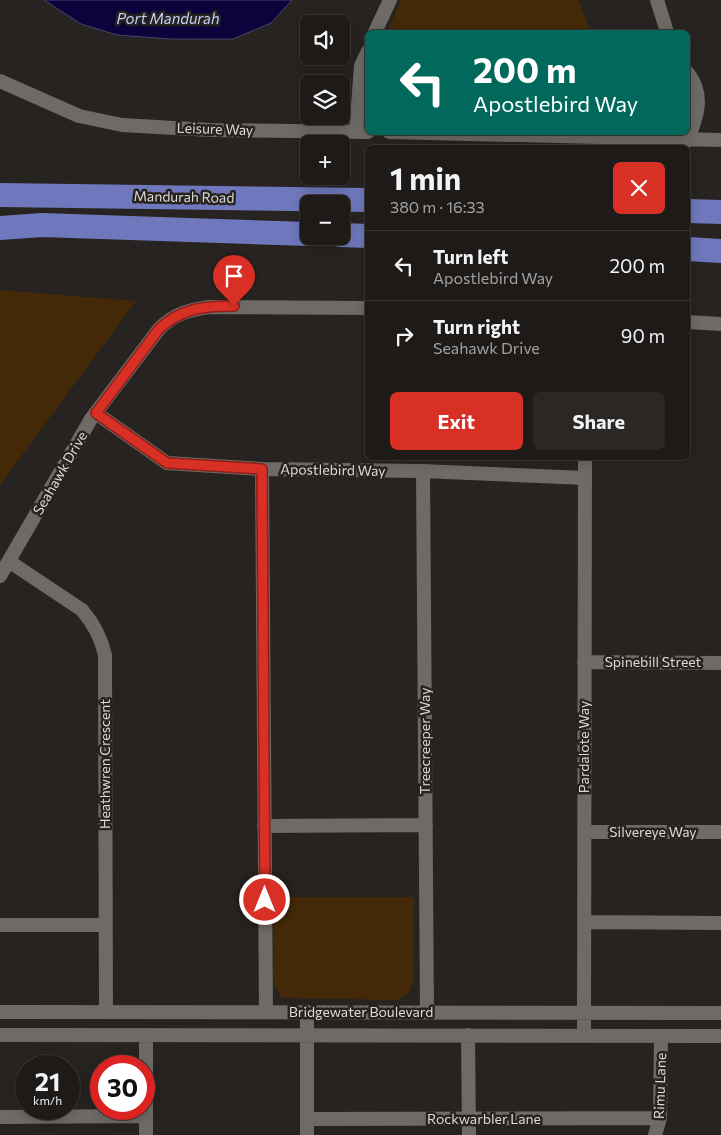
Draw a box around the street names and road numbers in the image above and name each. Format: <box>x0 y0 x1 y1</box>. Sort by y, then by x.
street label: Leisure Way <box>176 119 254 138</box>
street label: Mandurah Road <box>134 187 234 206</box>
street label: Seahawk Drive <box>29 428 90 517</box>
street label: Apostlebird Way <box>280 460 386 479</box>
street label: Spinebill Street <box>605 653 702 670</box>
street label: Treecreeper Way <box>416 688 433 794</box>
street label: Heathwren Crescent <box>96 699 113 829</box>
street label: Pardalote Way <box>575 701 592 793</box>
street label: Silvereye Way <box>609 823 697 840</box>
street label: Bridgewater Boulevard <box>289 1003 433 1020</box>
street label: Rimu Lane <box>650 1052 669 1119</box>
street label: Rockwarbler Lane <box>427 1110 541 1127</box>

